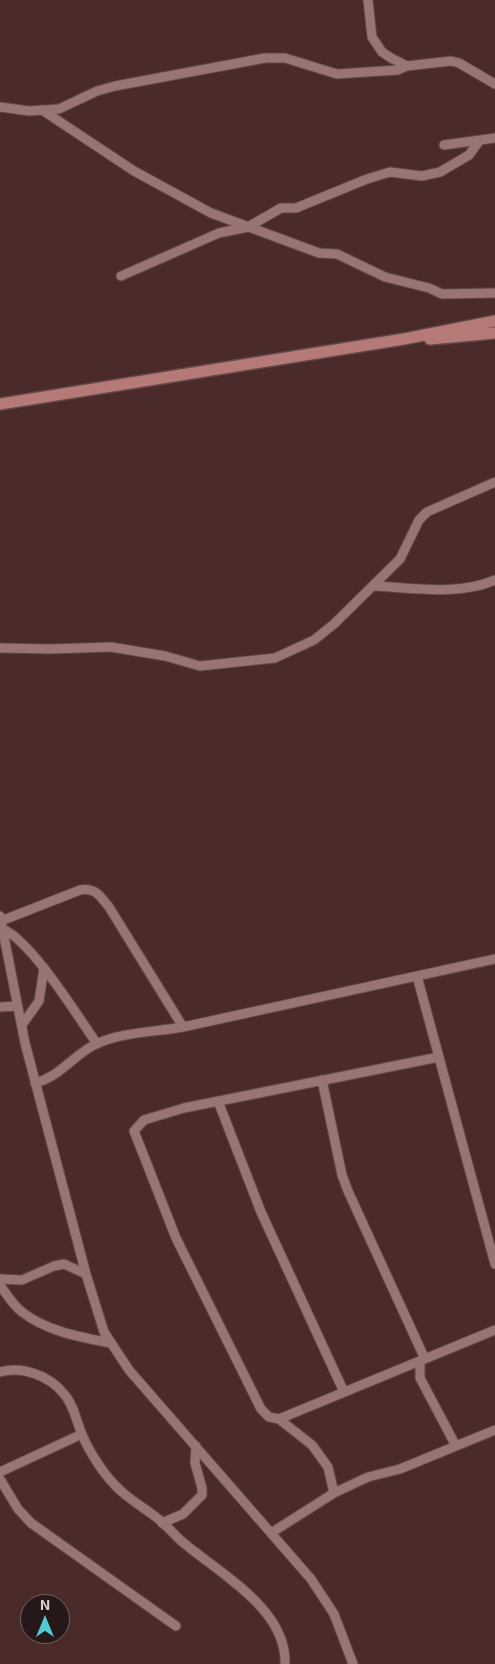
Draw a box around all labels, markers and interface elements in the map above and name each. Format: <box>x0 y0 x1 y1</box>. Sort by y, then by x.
north arrow <box>20 1594 70 1644</box>
text: N <box>40 1596 50 1613</box>

